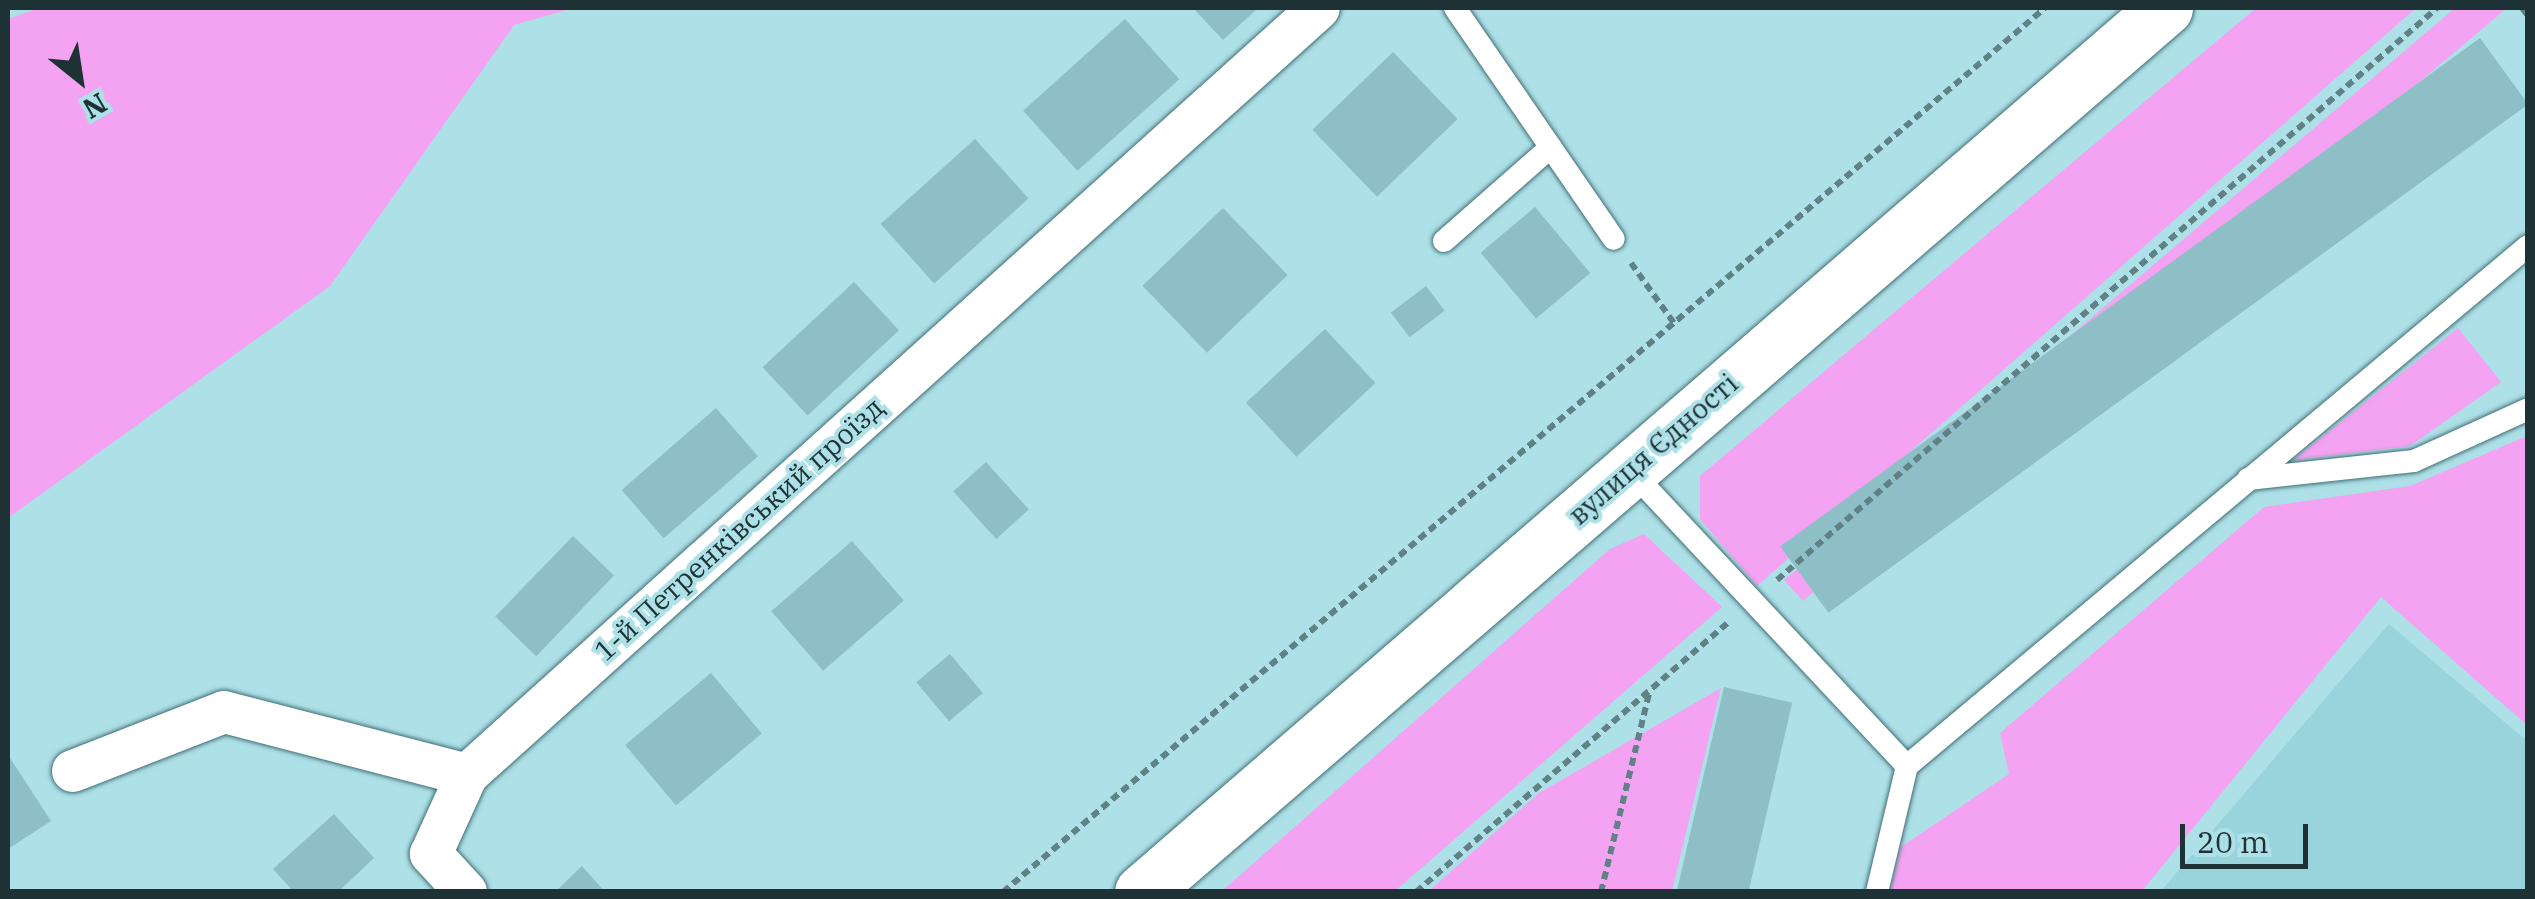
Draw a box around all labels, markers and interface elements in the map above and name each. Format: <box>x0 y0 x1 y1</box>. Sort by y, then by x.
north arrow <box>30 30 130 130</box>
text: N <box>76 85 114 128</box>
street label: вулиця Єдності <box>1562 366 1744 532</box>
street label: 1-й Петренківський проїзд <box>588 390 890 668</box>
scale bar <box>2185 804 2312 866</box>
text: 20 m <box>2197 822 2269 861</box>

